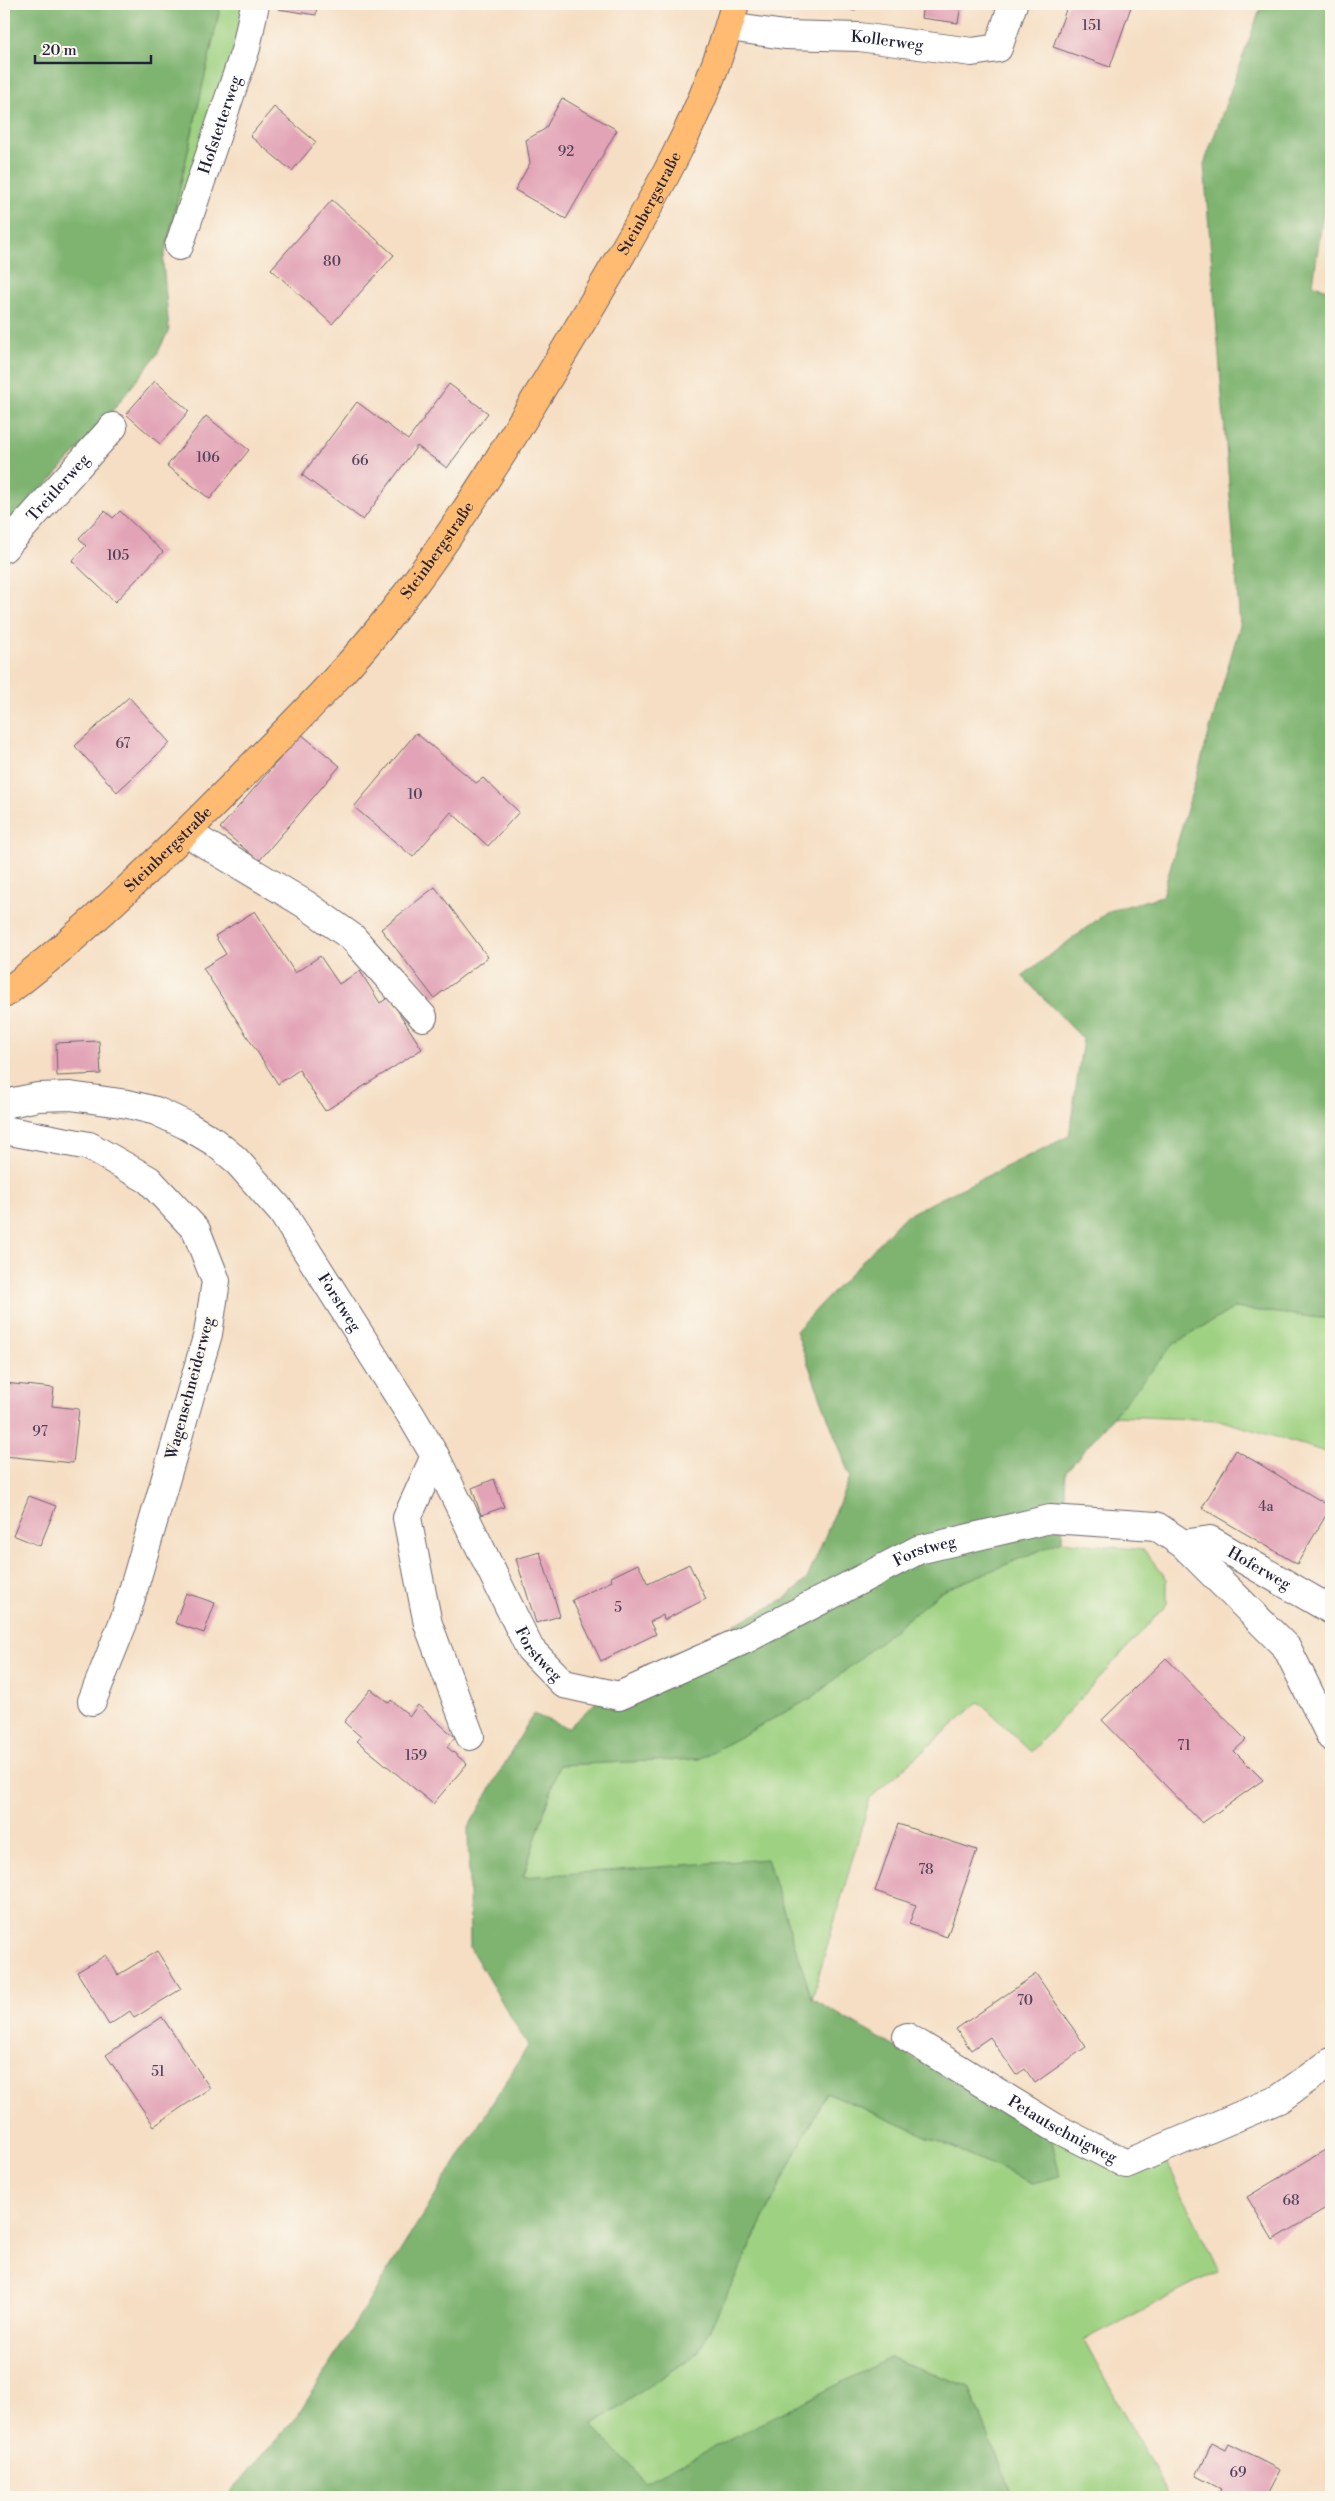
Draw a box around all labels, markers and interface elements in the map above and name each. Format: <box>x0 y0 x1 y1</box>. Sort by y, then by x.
house number: 151 <box>1082 17 1102 35</box>
street label: Kollerweg <box>851 27 925 56</box>
scale bar <box>35 32 151 64</box>
text: 20 m <box>42 41 77 60</box>
street label: Hofstetterweg <box>194 72 246 176</box>
house number: 92 <box>558 143 574 161</box>
street label: Steinbergstraße <box>613 148 686 259</box>
house number: 80 <box>323 253 341 271</box>
street label: Treitlerweg <box>23 449 94 526</box>
house number: 106 <box>196 449 220 467</box>
house number: 66 <box>352 452 369 470</box>
street label: Steinbergstraße <box>396 498 479 603</box>
house number: 105 <box>107 547 130 565</box>
house number: 67 <box>116 735 130 753</box>
house number: 10 <box>408 786 422 804</box>
street label: Steinbergstraße <box>120 802 216 897</box>
street label: Forstweg <box>313 1269 366 1336</box>
street label: Wagenschneiderweg <box>161 1314 219 1462</box>
house number: 97 <box>32 1423 48 1441</box>
house number: 4a <box>1258 1498 1275 1516</box>
street label: Forstweg <box>890 1531 959 1571</box>
street label: Hoferweg <box>1224 1542 1295 1595</box>
house number: 5 <box>614 1599 622 1617</box>
street label: Forstweg <box>511 1623 567 1686</box>
house number: 71 <box>1177 1737 1191 1755</box>
house number: 159 <box>405 1747 427 1765</box>
house number: 78 <box>918 1861 934 1879</box>
house number: 70 <box>1017 1992 1033 2010</box>
house number: 51 <box>151 2063 165 2081</box>
street label: Petautschnigweg <box>1004 2091 1121 2168</box>
house number: 68 <box>1282 2192 1300 2210</box>
house number: 69 <box>1230 2464 1246 2482</box>

